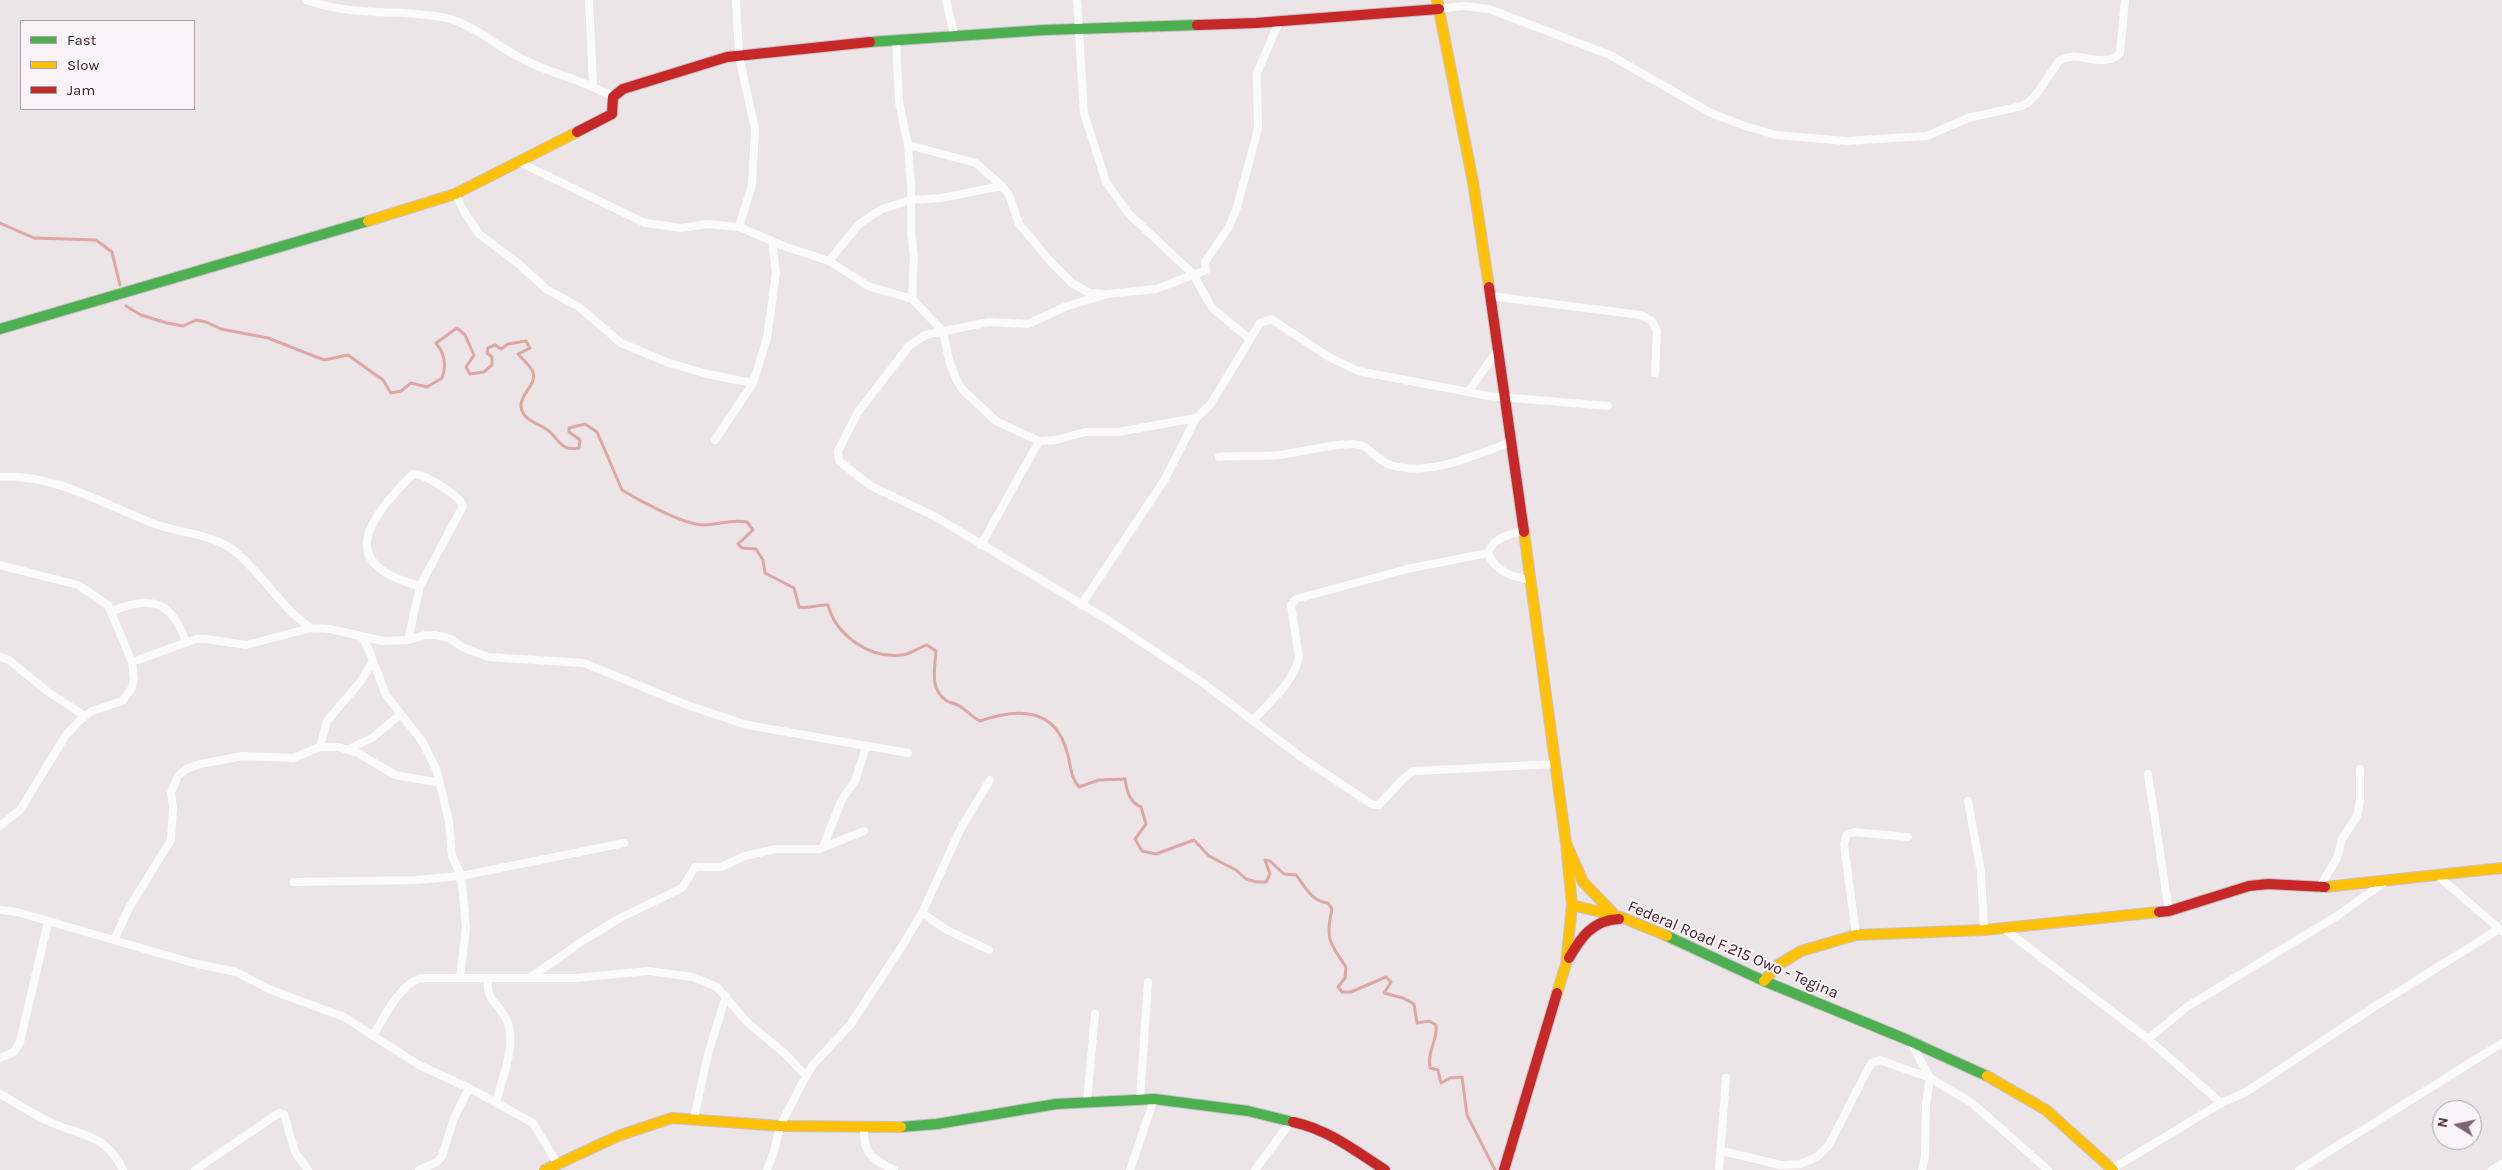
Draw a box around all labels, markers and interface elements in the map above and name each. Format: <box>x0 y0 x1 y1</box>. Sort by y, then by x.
legend <box>20 20 195 110</box>
text: Fast <box>67 31 96 49</box>
text: Slow <box>67 56 99 74</box>
text: Jam <box>67 81 95 99</box>
street label: Federal Road F.215 Owo - Tegina <box>1625 897 1841 1003</box>
north arrow <box>2432 1100 2482 1150</box>
text: N <box>2433 1116 2452 1129</box>

